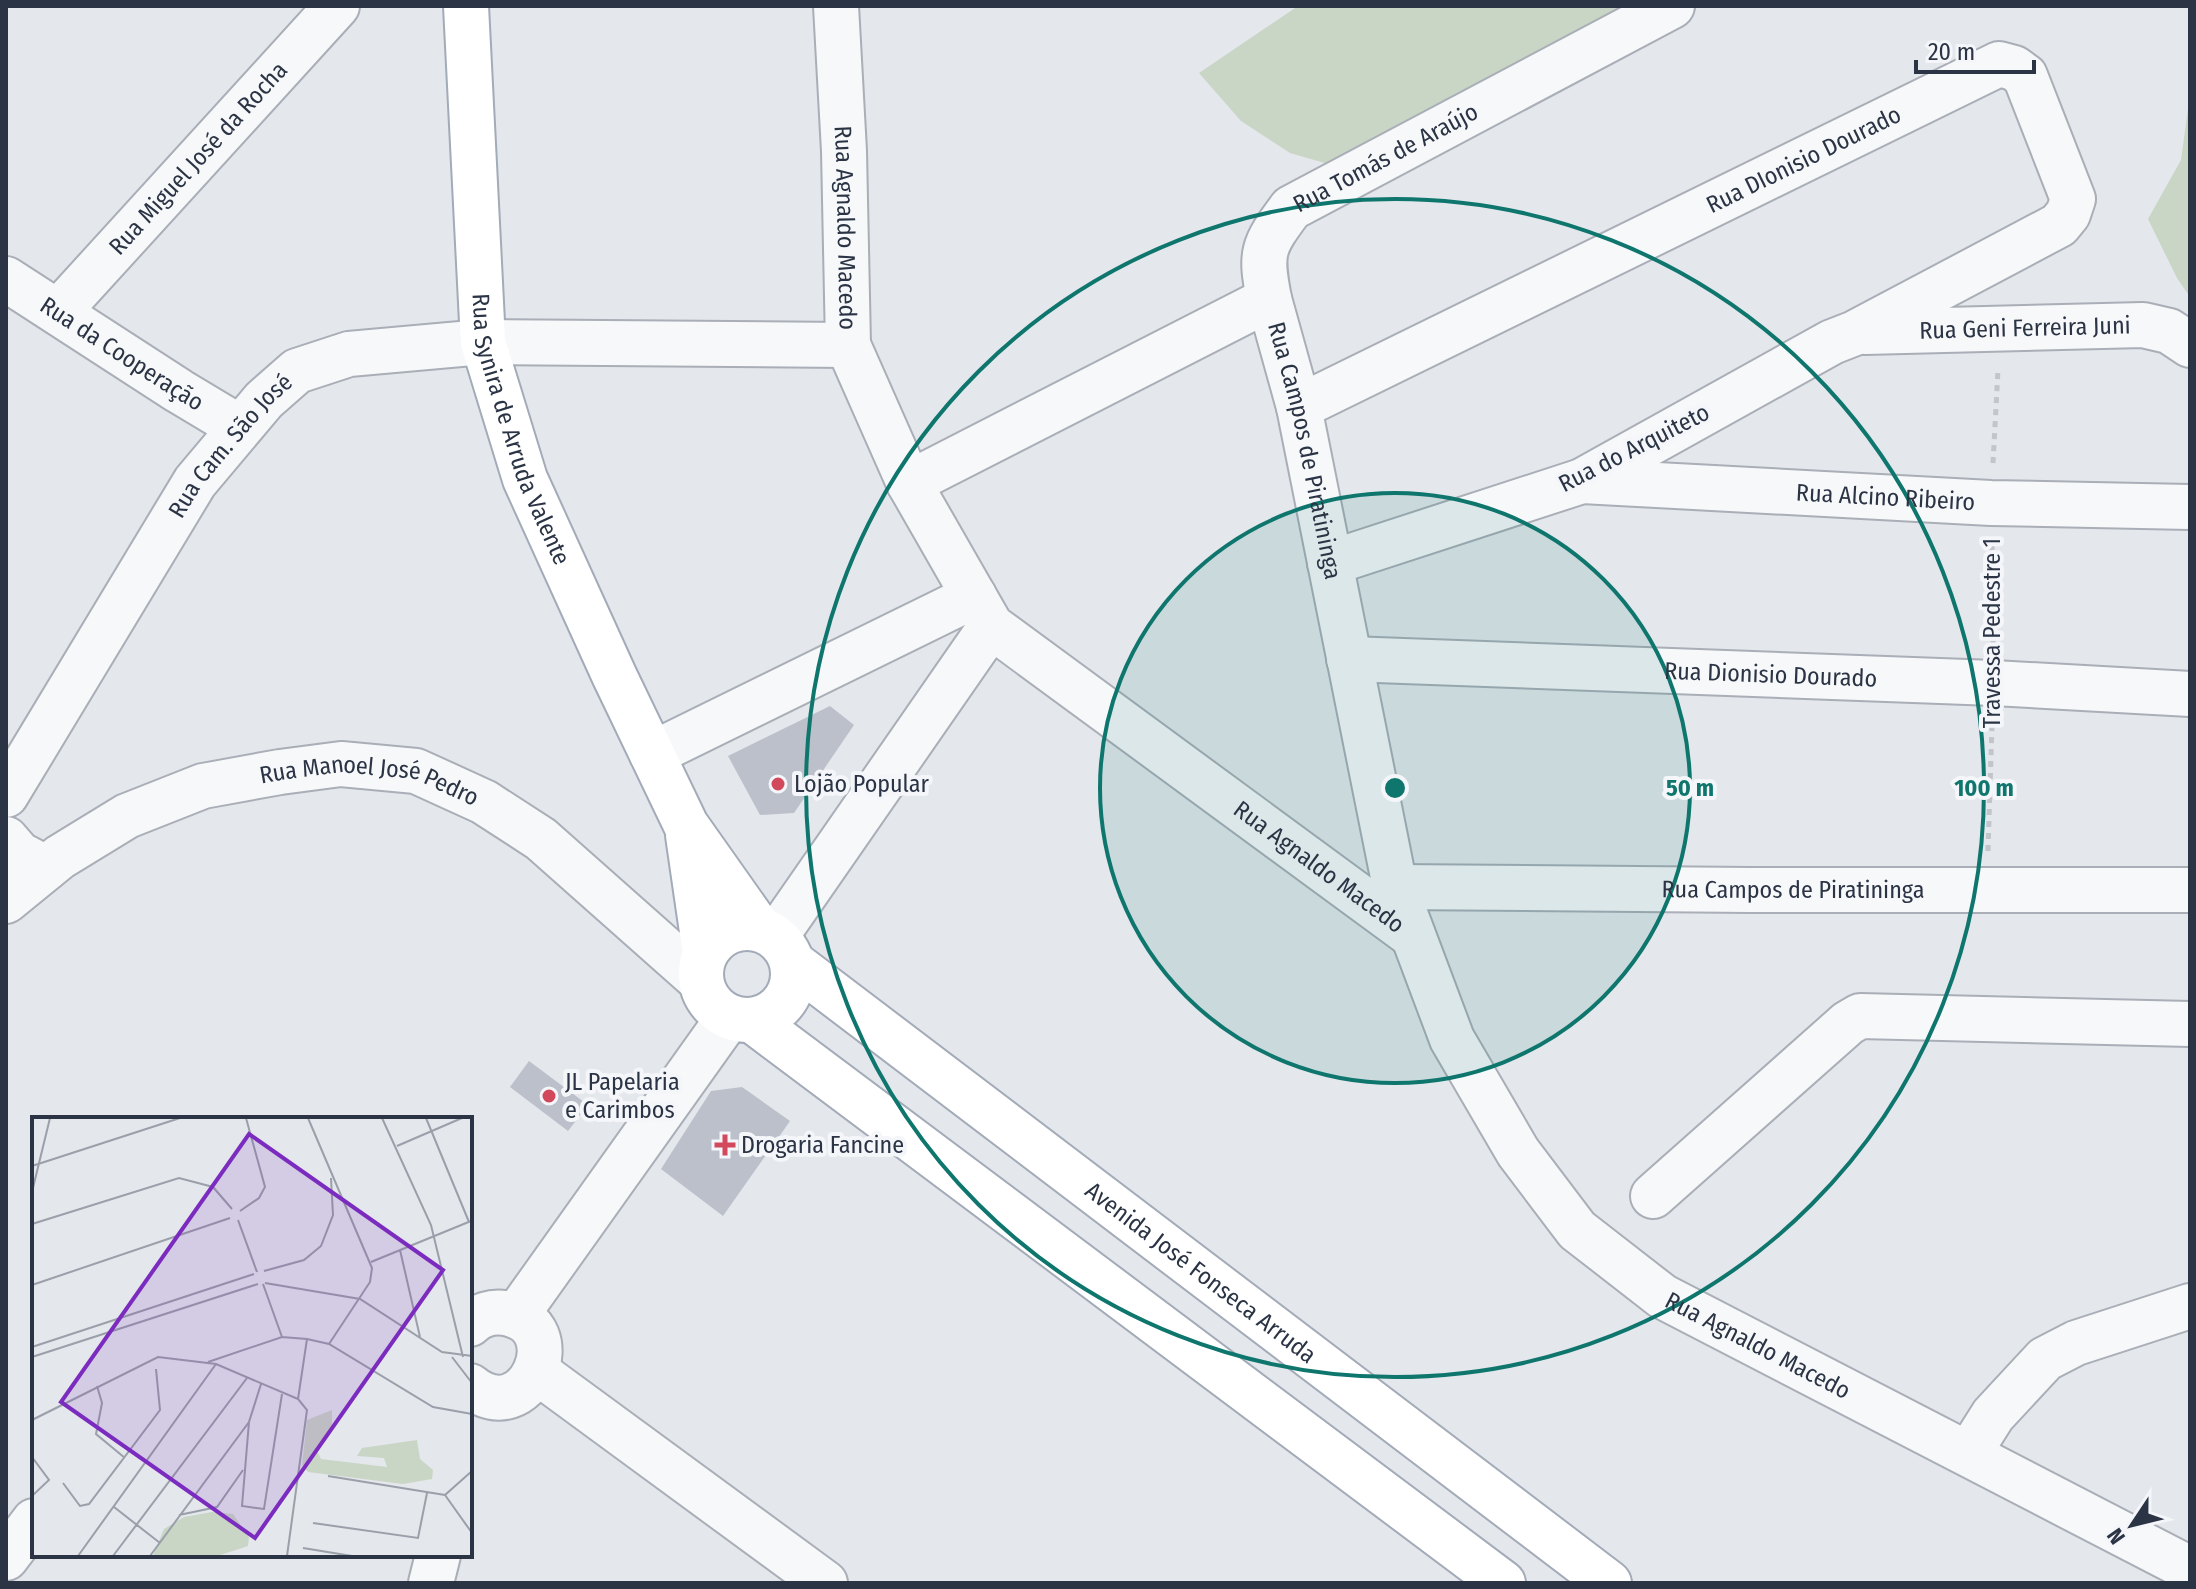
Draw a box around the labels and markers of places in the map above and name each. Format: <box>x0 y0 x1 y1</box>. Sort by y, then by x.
place label: Lojão Popular <box>794 770 930 798</box>
centre of rings <box>1381 774 1409 802</box>
marker: Lojão Popular <box>769 775 787 793</box>
place label: JL Papelaria e Carimbos <box>565 1068 680 1124</box>
marker: JL Papelaria e Carimbos <box>540 1087 558 1105</box>
place label: Drogaria Fancine <box>741 1131 904 1159</box>
marker: Drogaria Fancine <box>716 1136 734 1154</box>

